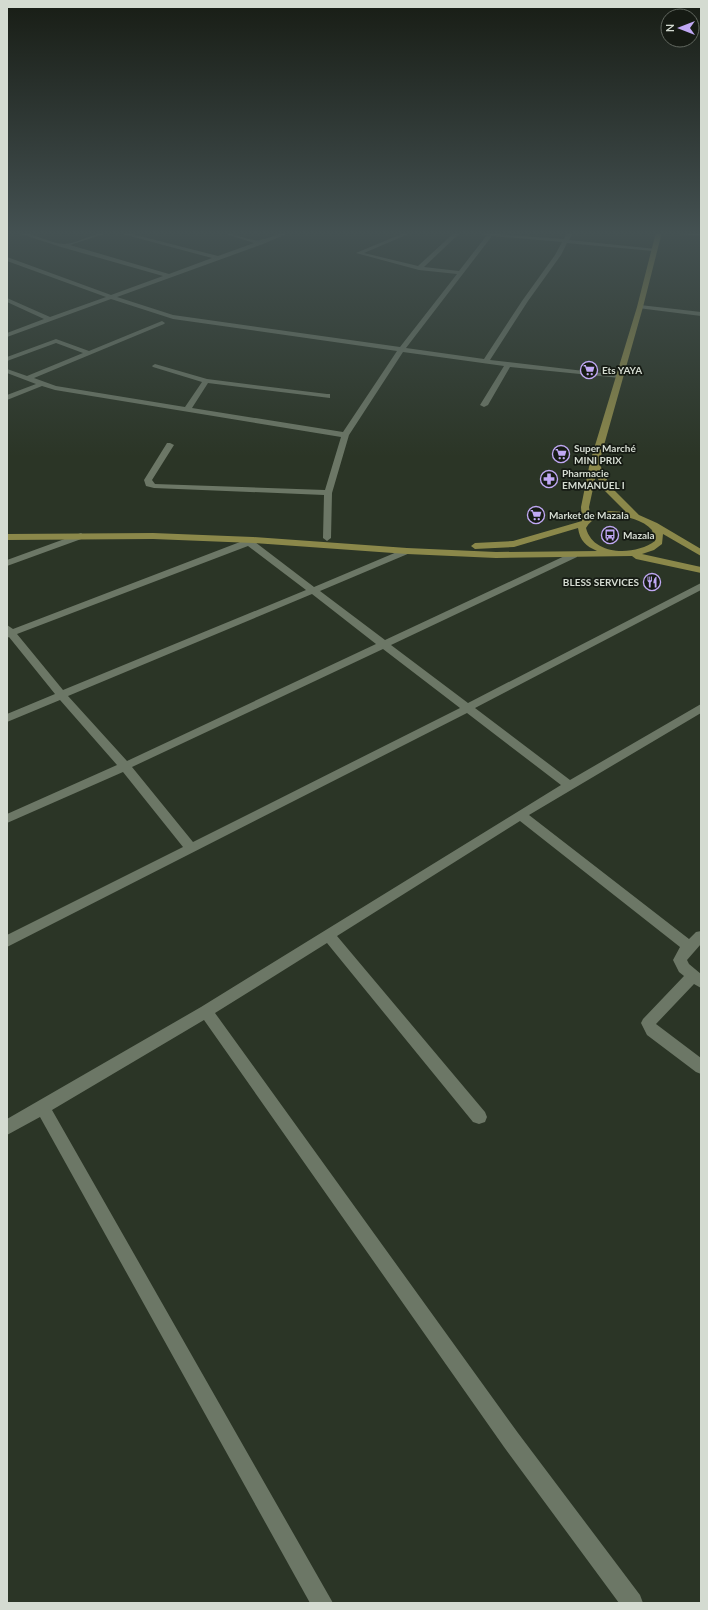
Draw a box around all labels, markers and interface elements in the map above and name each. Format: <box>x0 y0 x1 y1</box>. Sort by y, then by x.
north arrow <box>660 8 700 48</box>
text: N <box>663 24 676 32</box>
supermarket icon: Ets YAYA <box>579 360 599 380</box>
place label: Ets YAYA <box>602 364 642 376</box>
place label: Super Marché MINI PRIX <box>574 442 636 466</box>
supermarket icon: Super Marché MINI PRIX <box>551 444 571 464</box>
place label: Pharmacie EMMANUEL I <box>562 467 625 491</box>
pharmacy icon: Pharmacie EMMANUEL I <box>539 469 559 489</box>
supermarket icon: Market de Mazala <box>526 505 546 525</box>
place label: Market de Mazala <box>549 509 629 521</box>
bus stop icon: Mazala <box>600 525 620 545</box>
place label: Mazala <box>623 529 655 541</box>
restaurant icon: BLESS SERVICES <box>642 572 662 592</box>
place label: BLESS SERVICES <box>563 576 640 588</box>

